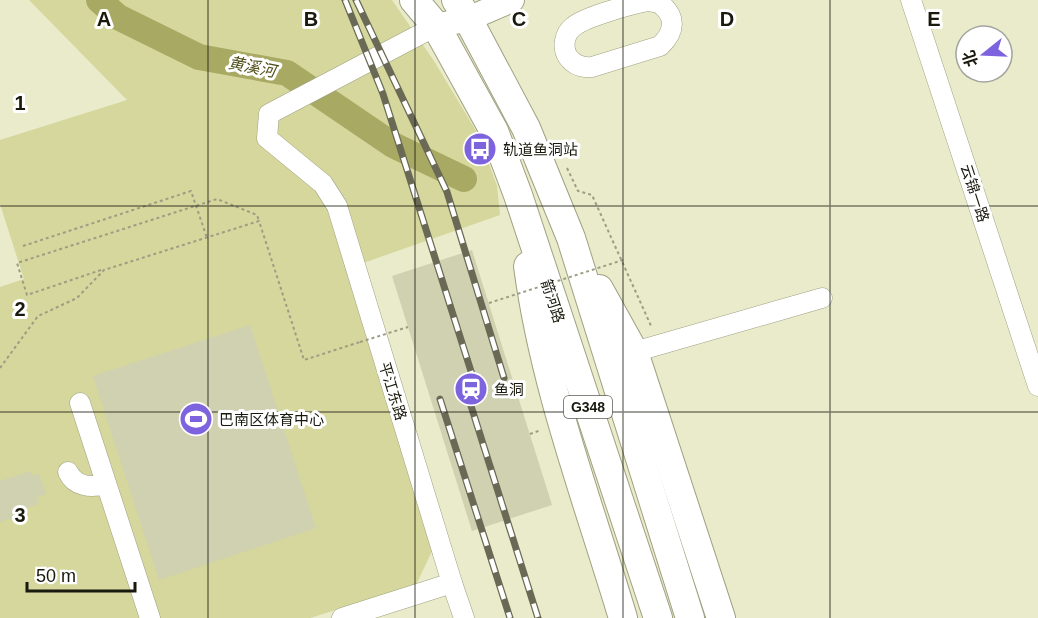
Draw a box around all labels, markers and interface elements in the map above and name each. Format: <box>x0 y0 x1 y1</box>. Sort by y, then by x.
text: A <box>97 8 111 30</box>
text: B <box>304 8 318 30</box>
text: C <box>512 8 526 30</box>
text: D <box>720 8 734 30</box>
text: E <box>927 8 941 30</box>
north arrow <box>954 24 1014 84</box>
text: 北 <box>960 48 981 69</box>
water label: 黄溪河 <box>227 54 280 80</box>
text: 1 <box>14 92 26 114</box>
bus stop icon: 轨道鱼洞站 <box>462 131 498 167</box>
place label: 轨道鱼洞站 <box>503 141 578 158</box>
street label: 云锦一路 <box>958 162 992 224</box>
street label: 箭河路 <box>538 277 568 325</box>
text: 2 <box>14 298 26 320</box>
street label: 平江东路 <box>376 360 410 422</box>
station icon: 鱼洞 <box>453 371 489 407</box>
place label: 鱼洞 <box>494 381 524 398</box>
road number: G348 <box>564 396 612 418</box>
sports icon: 巴南区体育中心 <box>178 401 214 437</box>
place label: 巴南区体育中心 <box>219 411 324 428</box>
text: 3 <box>14 504 26 526</box>
scale bar <box>27 555 135 593</box>
text: 50 m <box>36 566 76 586</box>

